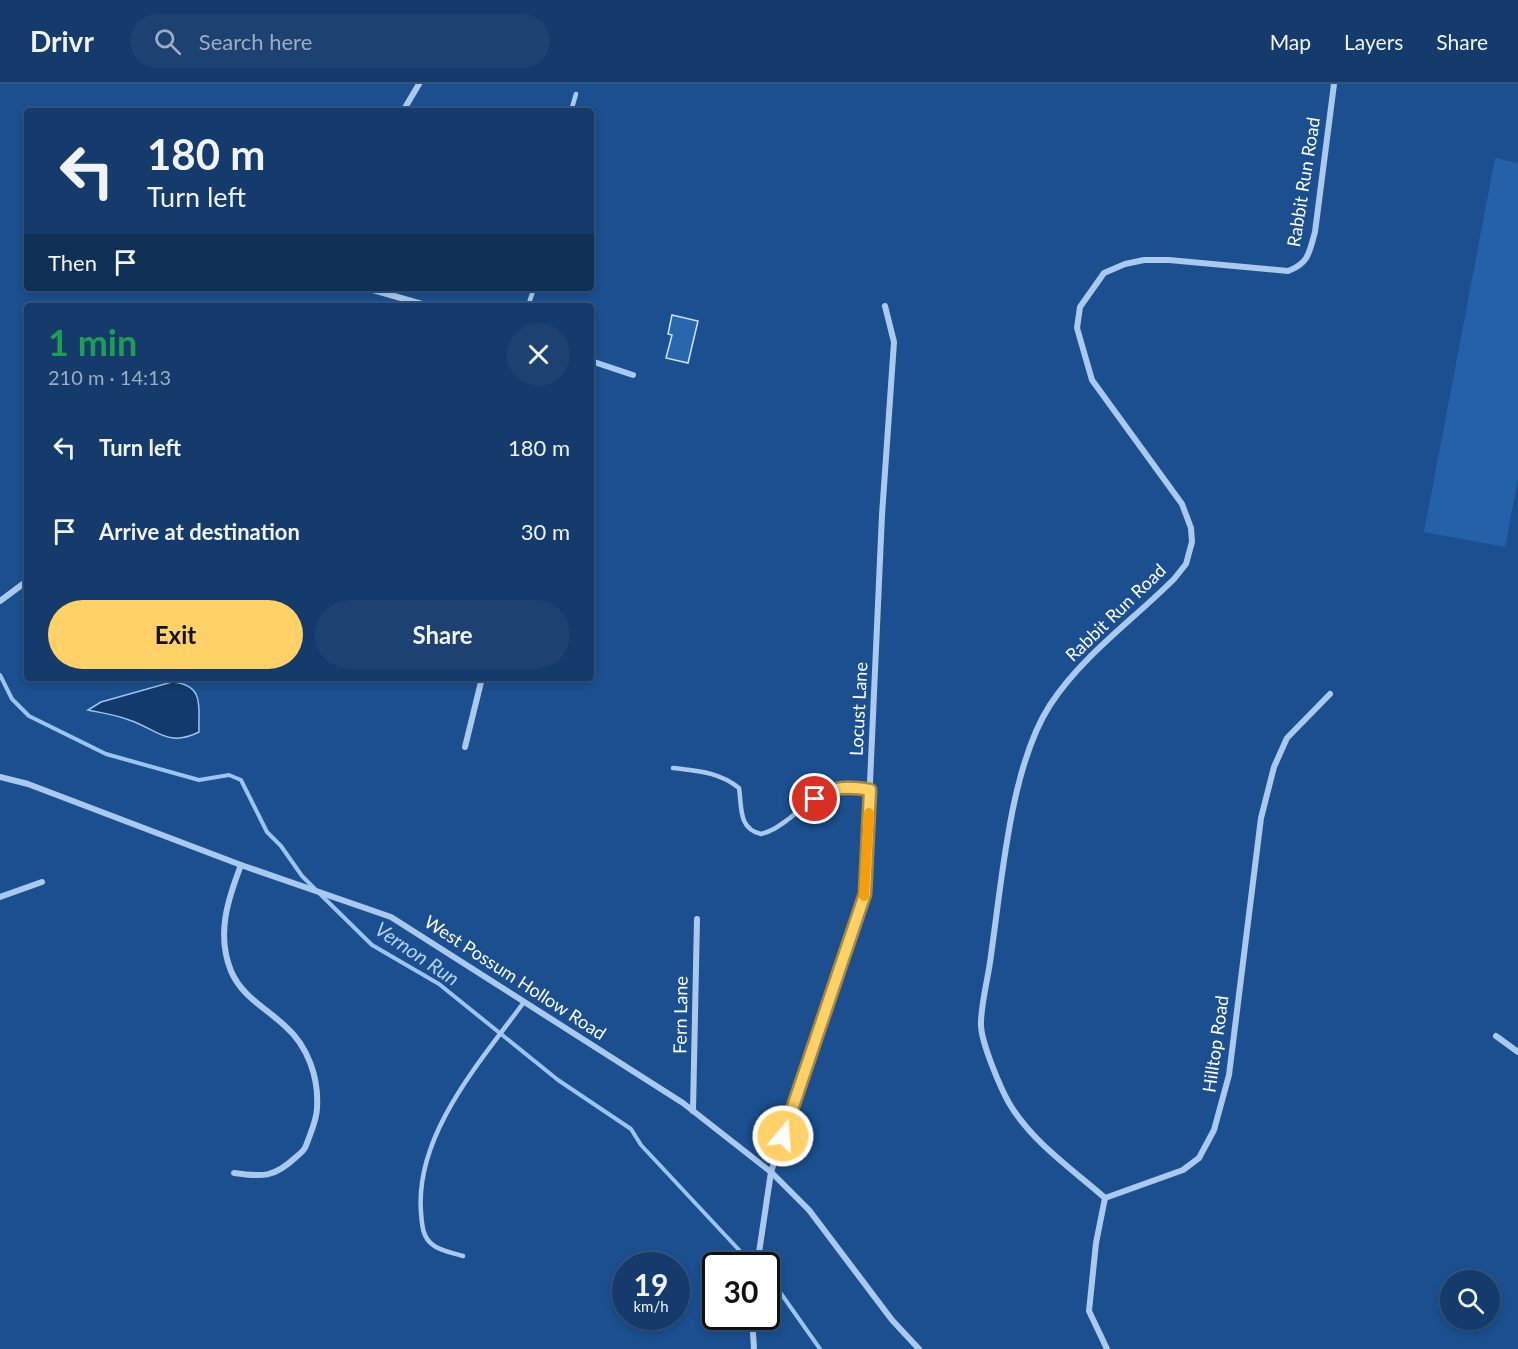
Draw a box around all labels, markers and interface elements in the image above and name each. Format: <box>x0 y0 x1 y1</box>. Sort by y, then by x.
search box <box>130 14 550 68</box>
text: Drivr <box>30 24 94 58</box>
icon: search <box>151 25 184 58</box>
text: Search here <box>199 28 312 55</box>
text: Map <box>1270 29 1311 54</box>
text: Layers <box>1344 29 1403 54</box>
text: Share <box>1436 29 1488 54</box>
street label: Rabbit Run Road <box>1282 115 1324 248</box>
text: 180 m <box>147 129 265 179</box>
icon: left <box>48 132 126 210</box>
text: Turn left <box>147 180 246 213</box>
icon: arrive <box>109 246 142 279</box>
text: Then <box>48 249 97 276</box>
text: 1 min <box>48 320 137 364</box>
button: close <box>507 323 570 386</box>
text: 210 m · 14:13 <box>48 365 171 389</box>
icon: left <box>48 431 81 464</box>
text: Turn left <box>99 434 181 461</box>
text: 180 m <box>508 434 570 461</box>
icon: arrive <box>48 515 81 548</box>
text: Arrive at destination <box>99 518 300 545</box>
text: 30 m <box>521 518 570 545</box>
street label: Rabbit Run Road <box>1060 559 1170 666</box>
button: Exit <box>48 600 303 669</box>
button: Share <box>315 600 570 669</box>
street label: Locust Lane <box>845 661 871 756</box>
pin <box>789 773 840 824</box>
icon: arrive <box>798 782 831 815</box>
street label: West Possum Hollow Road <box>421 910 610 1044</box>
water label: Vernon Run <box>371 916 464 990</box>
street label: Fern Lane <box>668 976 692 1054</box>
street label: Hilltop Road <box>1197 994 1233 1094</box>
position arrow <box>751 1104 815 1168</box>
speed limit sign: 30 <box>702 1252 780 1330</box>
text: 19 <box>634 1266 668 1302</box>
map controls <box>1440 1270 1500 1330</box>
button: search <box>1440 1270 1500 1330</box>
text: km/h <box>633 1297 669 1315</box>

